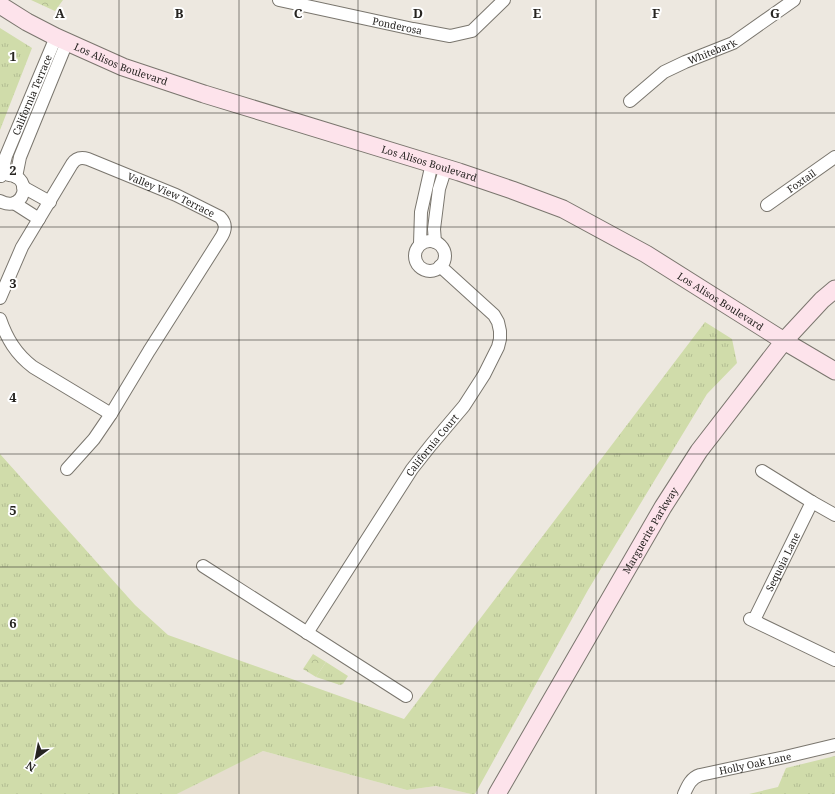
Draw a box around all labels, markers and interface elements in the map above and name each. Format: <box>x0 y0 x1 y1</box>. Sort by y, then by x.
text: A <box>55 4 65 22</box>
text: B <box>175 4 184 22</box>
text: C <box>294 4 303 22</box>
text: D <box>413 4 423 22</box>
text: E <box>533 4 542 22</box>
text: F <box>652 4 660 22</box>
text: G <box>770 4 780 22</box>
street label: Ponderosa <box>371 13 424 38</box>
street label: Whitebark <box>686 35 740 67</box>
street label: Los Alisos Boulevard <box>72 39 170 88</box>
text: 1 <box>9 47 17 65</box>
street label: California Terrace <box>9 52 55 137</box>
street label: Los Alisos Boulevard <box>380 142 479 185</box>
text: 2 <box>9 161 17 179</box>
street label: Foxtail <box>784 166 819 196</box>
street label: Valley View Terrace <box>125 169 217 220</box>
street label: Los Alisos Boulevard <box>675 269 766 333</box>
text: 3 <box>9 274 17 292</box>
text: 4 <box>9 388 17 406</box>
street label: California Court <box>402 410 462 479</box>
street label: Marguerite Parkway <box>619 484 681 576</box>
text: 5 <box>9 501 17 519</box>
street label: Sequoia Lane <box>762 530 803 594</box>
text: 6 <box>9 614 17 632</box>
north arrow <box>16 738 56 778</box>
street label: Holly Oak Lane <box>718 749 793 778</box>
text: N <box>23 758 38 776</box>

